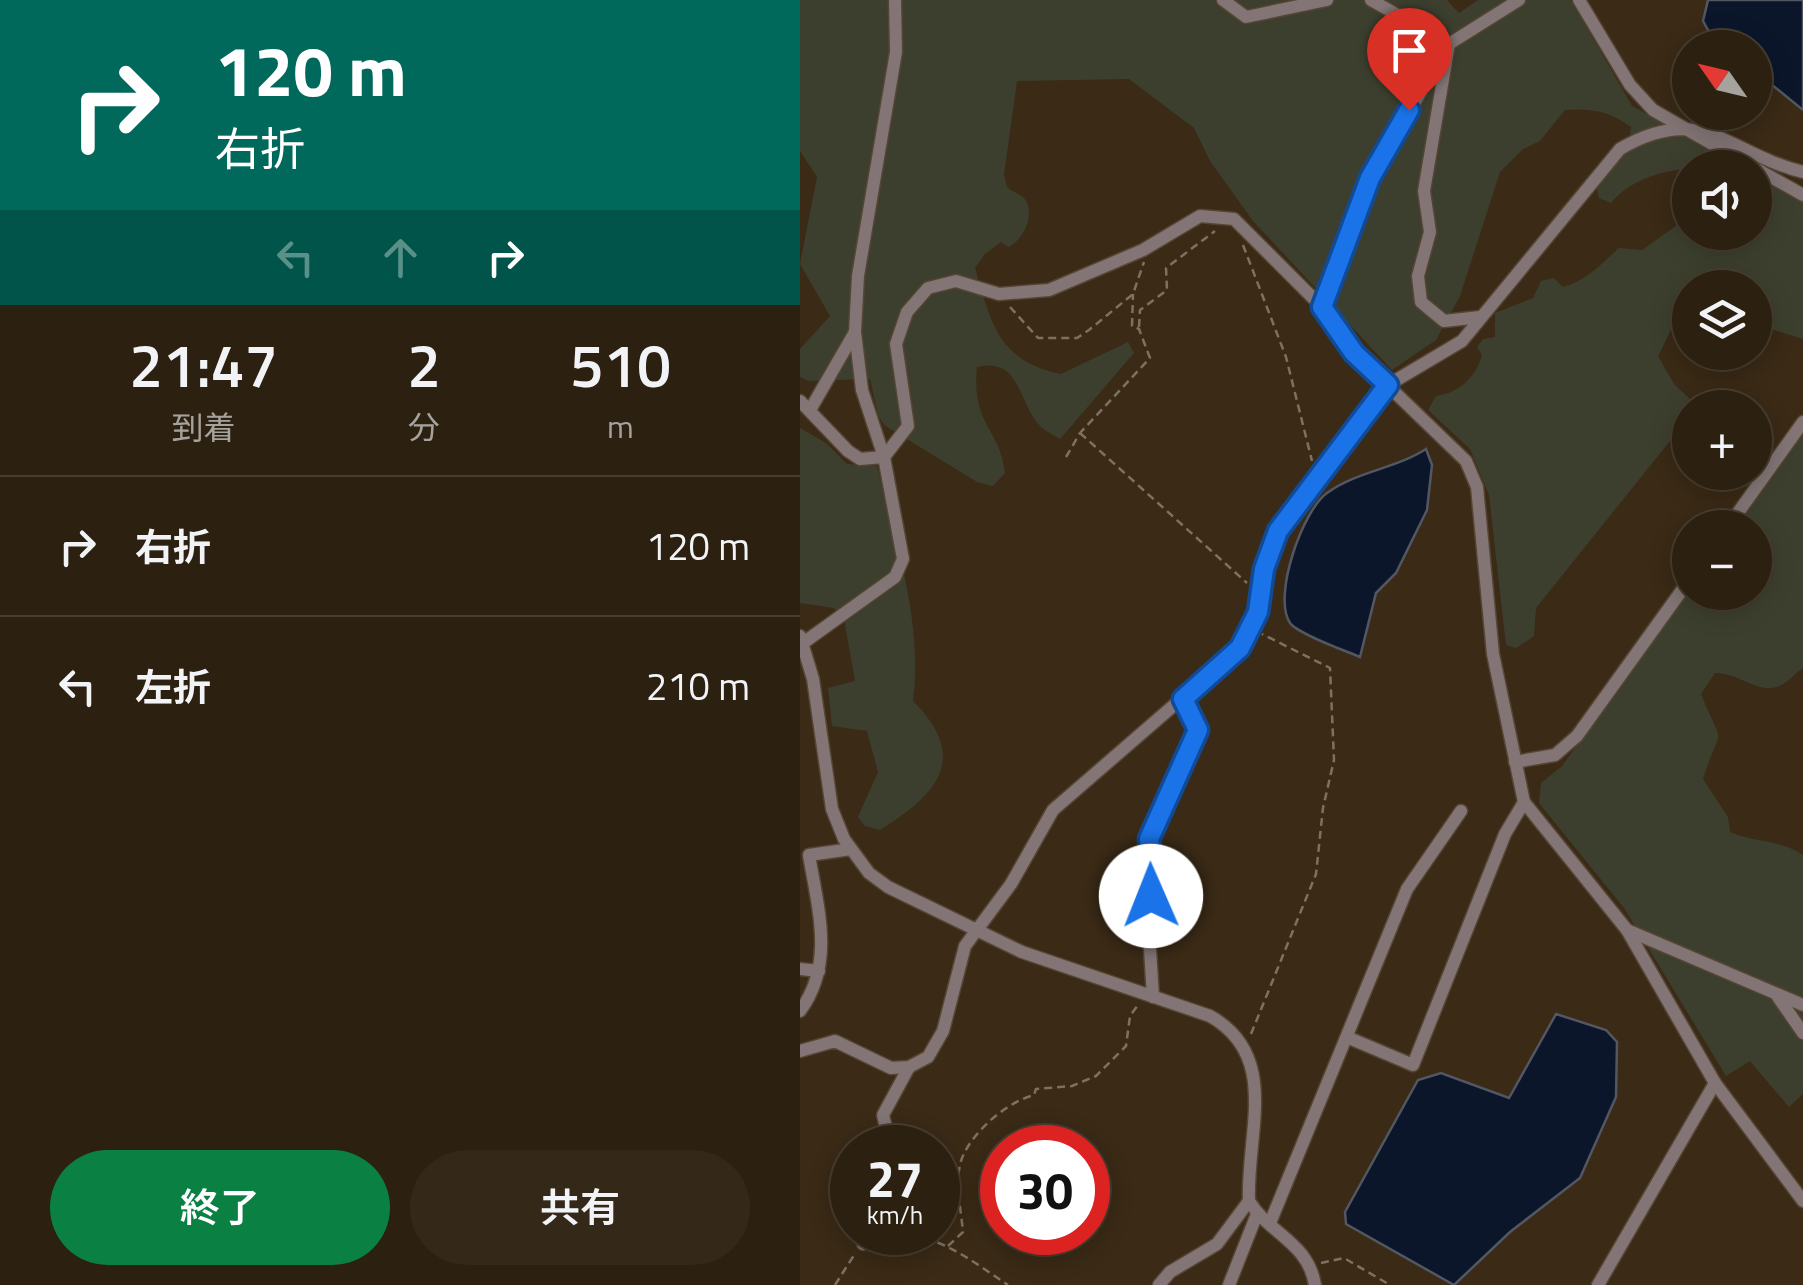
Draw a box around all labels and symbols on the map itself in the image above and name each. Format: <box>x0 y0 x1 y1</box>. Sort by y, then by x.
pin <box>1367 8 1452 111</box>
north arrow <box>1672 30 1772 130</box>
position arrow <box>1099 844 1203 948</box>
speed limit sign: 30 <box>980 1125 1110 1255</box>

